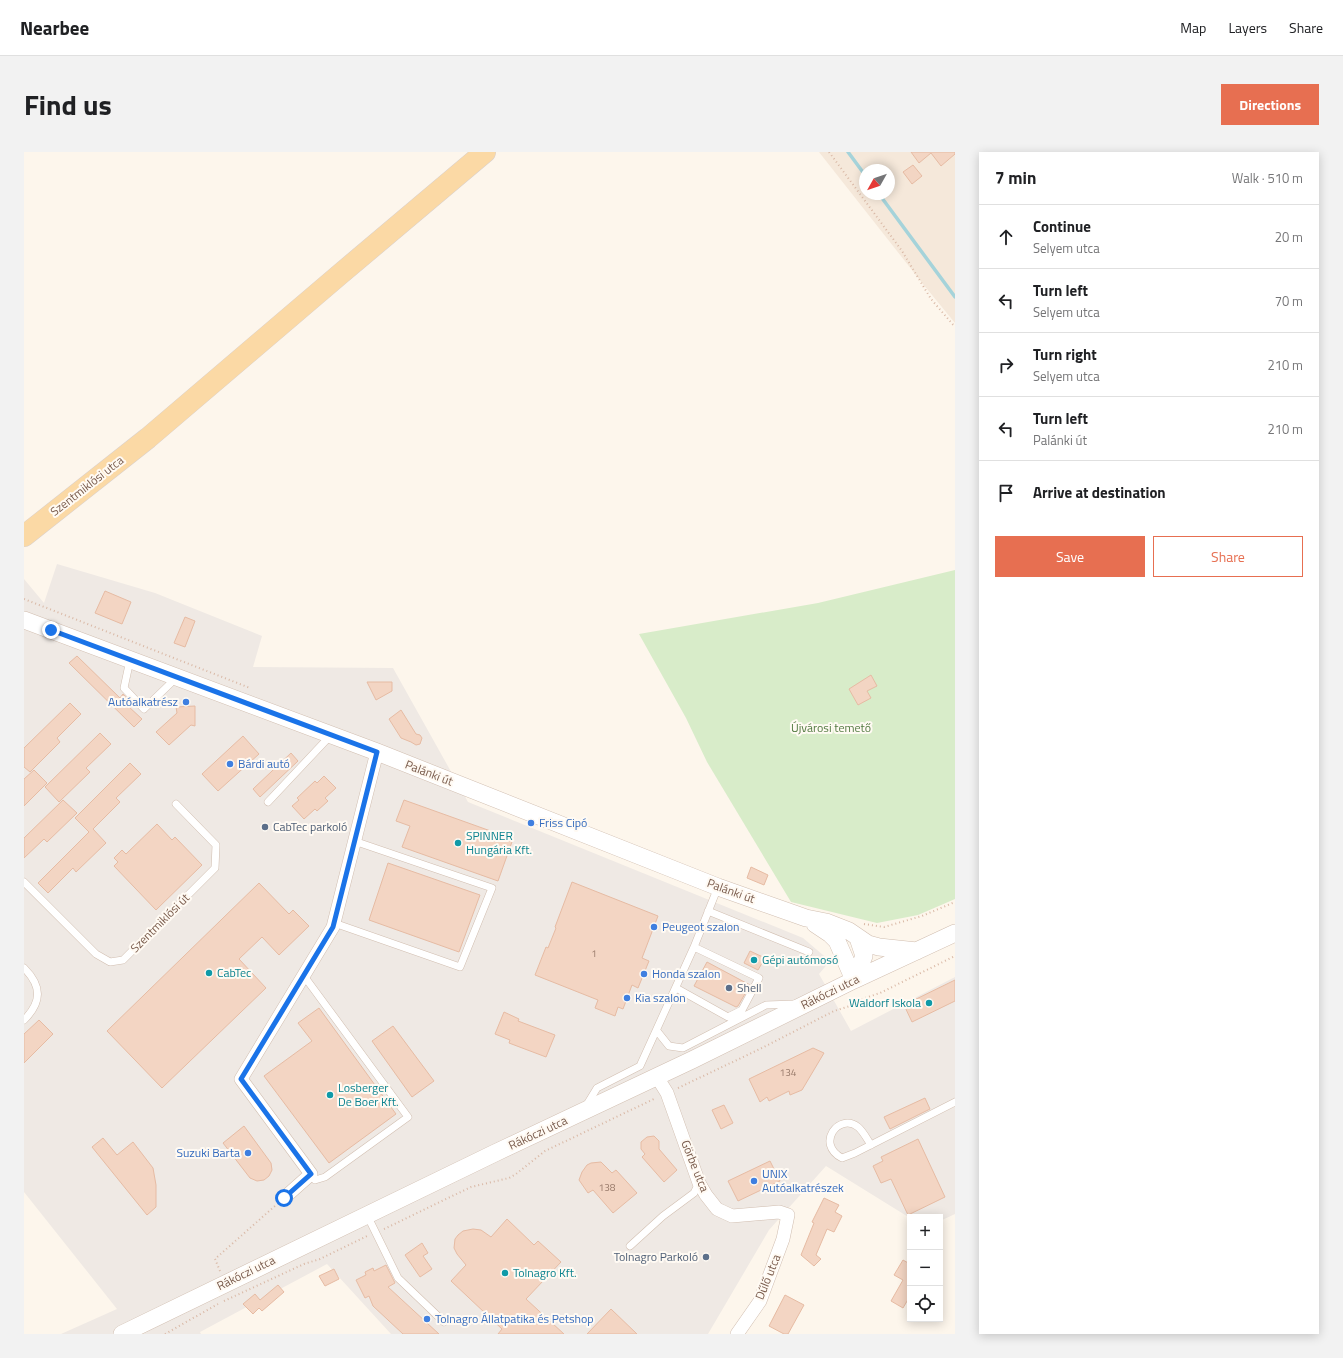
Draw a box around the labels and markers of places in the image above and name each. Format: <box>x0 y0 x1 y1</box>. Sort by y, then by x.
place label: Autóalkatrész <box>108 692 178 711</box>
marker: Autóalkatrész <box>181 697 191 707</box>
place label: Bárdi autó <box>238 754 290 773</box>
marker: Bárdi autó <box>225 759 235 769</box>
place label: Friss Cipó <box>539 813 587 832</box>
place label: CabTec parkoló <box>273 817 347 836</box>
marker: Friss Cipó <box>526 818 536 828</box>
marker: CabTec parkoló <box>260 822 270 832</box>
place label: SPINNER Hungária Kft. <box>466 826 532 859</box>
marker: SPINNER Hungária Kft. <box>453 838 463 848</box>
place label: Peugeot szalon <box>662 917 739 936</box>
marker: Peugeot szalon <box>649 922 659 932</box>
place label: Gépi autómosó <box>762 950 838 969</box>
marker: Gépi autómosó <box>749 955 759 965</box>
place label: CabTec <box>217 963 251 982</box>
place label: Honda szalon <box>652 964 720 983</box>
marker: CabTec <box>204 968 214 978</box>
marker: Honda szalon <box>639 969 649 979</box>
place label: Shell <box>737 978 762 997</box>
marker: Shell <box>724 983 734 993</box>
place label: Kia szalon <box>635 988 686 1007</box>
marker: Kia szalon <box>622 993 632 1003</box>
place label: Waldorf Iskola <box>849 993 921 1012</box>
marker: Waldorf Iskola <box>924 998 934 1008</box>
place label: Losberger De Boer Kft. <box>338 1078 399 1111</box>
marker: Losberger De Boer Kft. <box>325 1090 335 1100</box>
place label: Suzuki Barta <box>176 1143 240 1162</box>
marker: Suzuki Barta <box>243 1148 253 1158</box>
place label: UNIX Autóalkatrészek <box>762 1164 844 1197</box>
marker: UNIX Autóalkatrészek <box>749 1176 759 1186</box>
place label: Tolnagro Parkoló <box>614 1247 698 1266</box>
marker: Tolnagro Parkoló <box>701 1252 711 1262</box>
place label: Tolnagro Kft. <box>513 1263 577 1282</box>
marker: Tolnagro Kft. <box>500 1268 510 1278</box>
place label: Tolnagro Állatpatika és Petshop <box>435 1309 594 1328</box>
marker: Tolnagro Állatpatika és Petshop <box>422 1314 432 1324</box>

